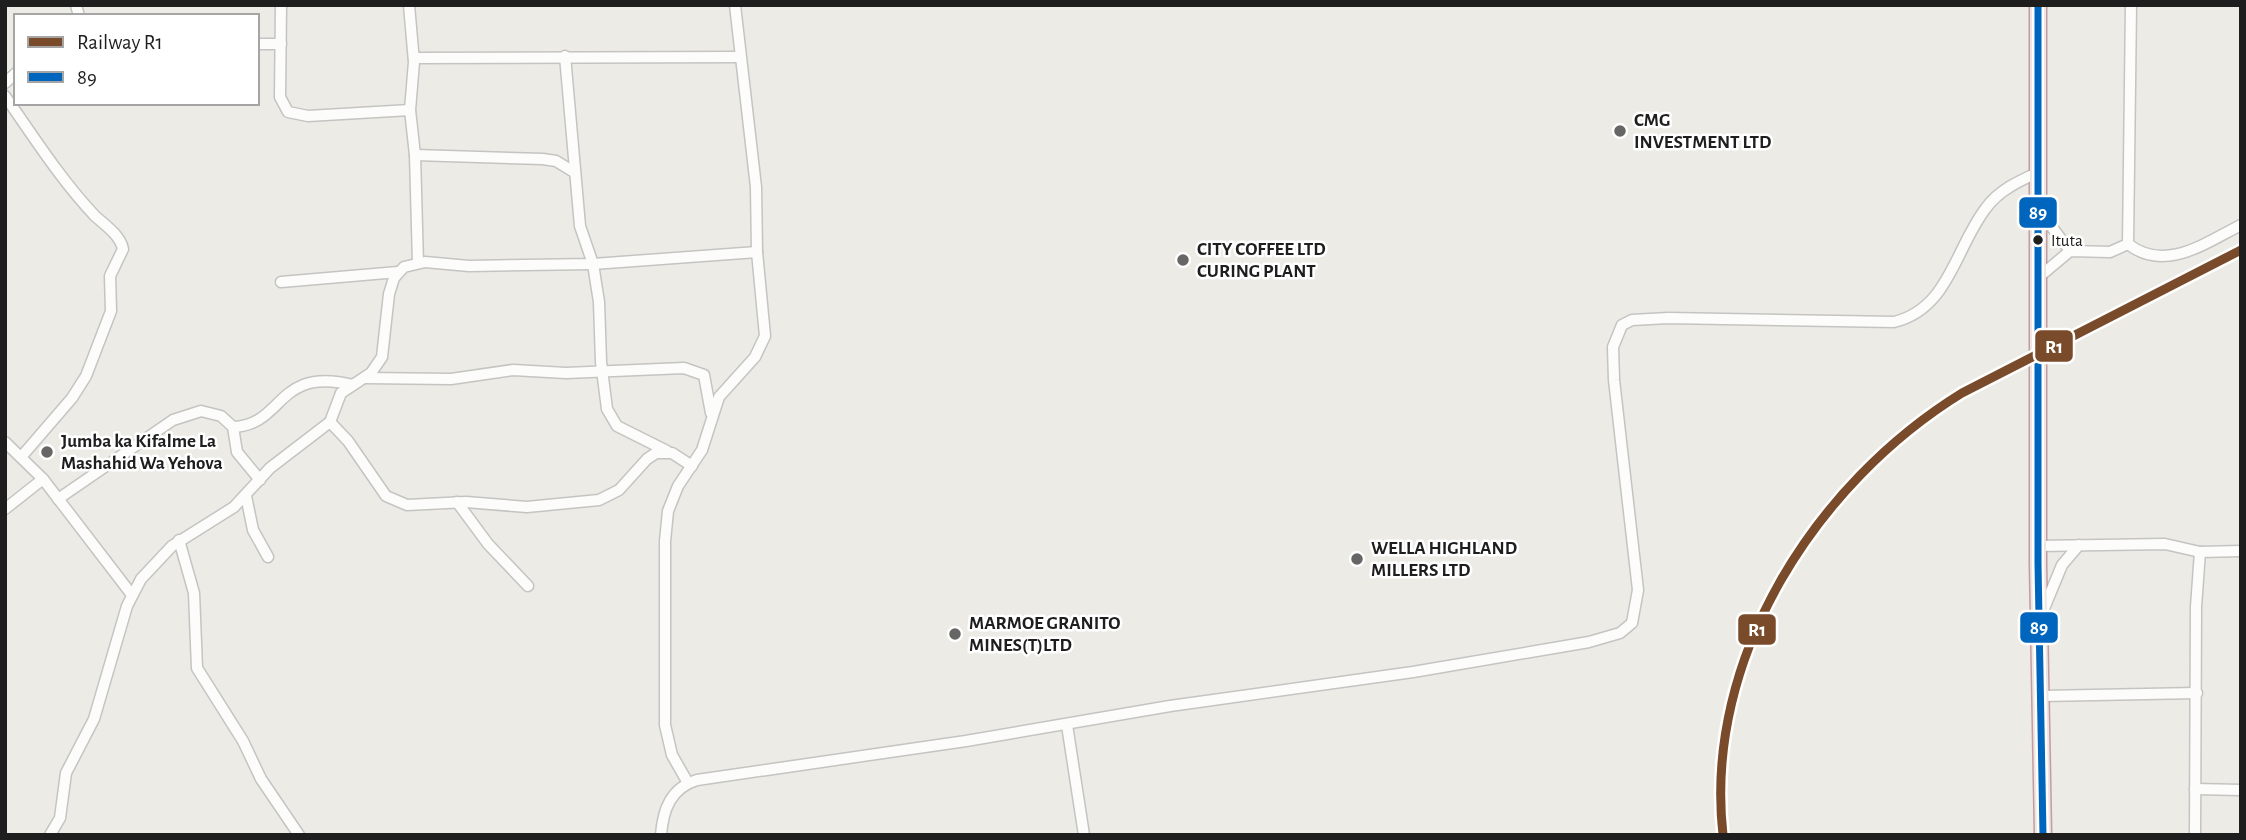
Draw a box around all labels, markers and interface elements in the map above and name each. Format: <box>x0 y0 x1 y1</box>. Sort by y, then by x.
legend <box>14 14 259 105</box>
text: Railway R1 <box>77 32 163 53</box>
text: 89 <box>77 67 97 88</box>
place label: CMG INVESTMENT LTD <box>1634 111 1771 152</box>
marker: CMG INVESTMENT LTD <box>1612 123 1628 139</box>
line badge: 89 <box>2018 196 2058 229</box>
text: 89 <box>2029 204 2047 223</box>
place label: Ituta <box>2051 232 2083 249</box>
marker: Ituta <box>2031 233 2045 247</box>
place label: CITY COFFEE LTD CURING PLANT <box>1197 240 1326 281</box>
marker: CITY COFFEE LTD CURING PLANT <box>1175 252 1191 268</box>
line badge: R1 <box>2034 329 2074 363</box>
text: R1 <box>2045 338 2063 357</box>
place label: Jumba ka Kifalme La Mashahid Wa Yehova <box>61 432 223 473</box>
marker: Jumba ka Kifalme La Mashahid Wa Yehova <box>39 444 55 460</box>
place label: WELLA HIGHLAND MILLERS LTD <box>1371 539 1517 580</box>
marker: WELLA HIGHLAND MILLERS LTD <box>1349 551 1365 567</box>
line badge: 89 <box>2019 611 2059 644</box>
line badge: R1 <box>1737 613 1777 646</box>
place label: MARMOE GRANITO MINES(T)LTD <box>969 614 1120 655</box>
text: 89 <box>2030 619 2048 638</box>
text: R1 <box>1748 621 1766 640</box>
marker: MARMOE GRANITO MINES(T)LTD <box>947 626 963 642</box>

